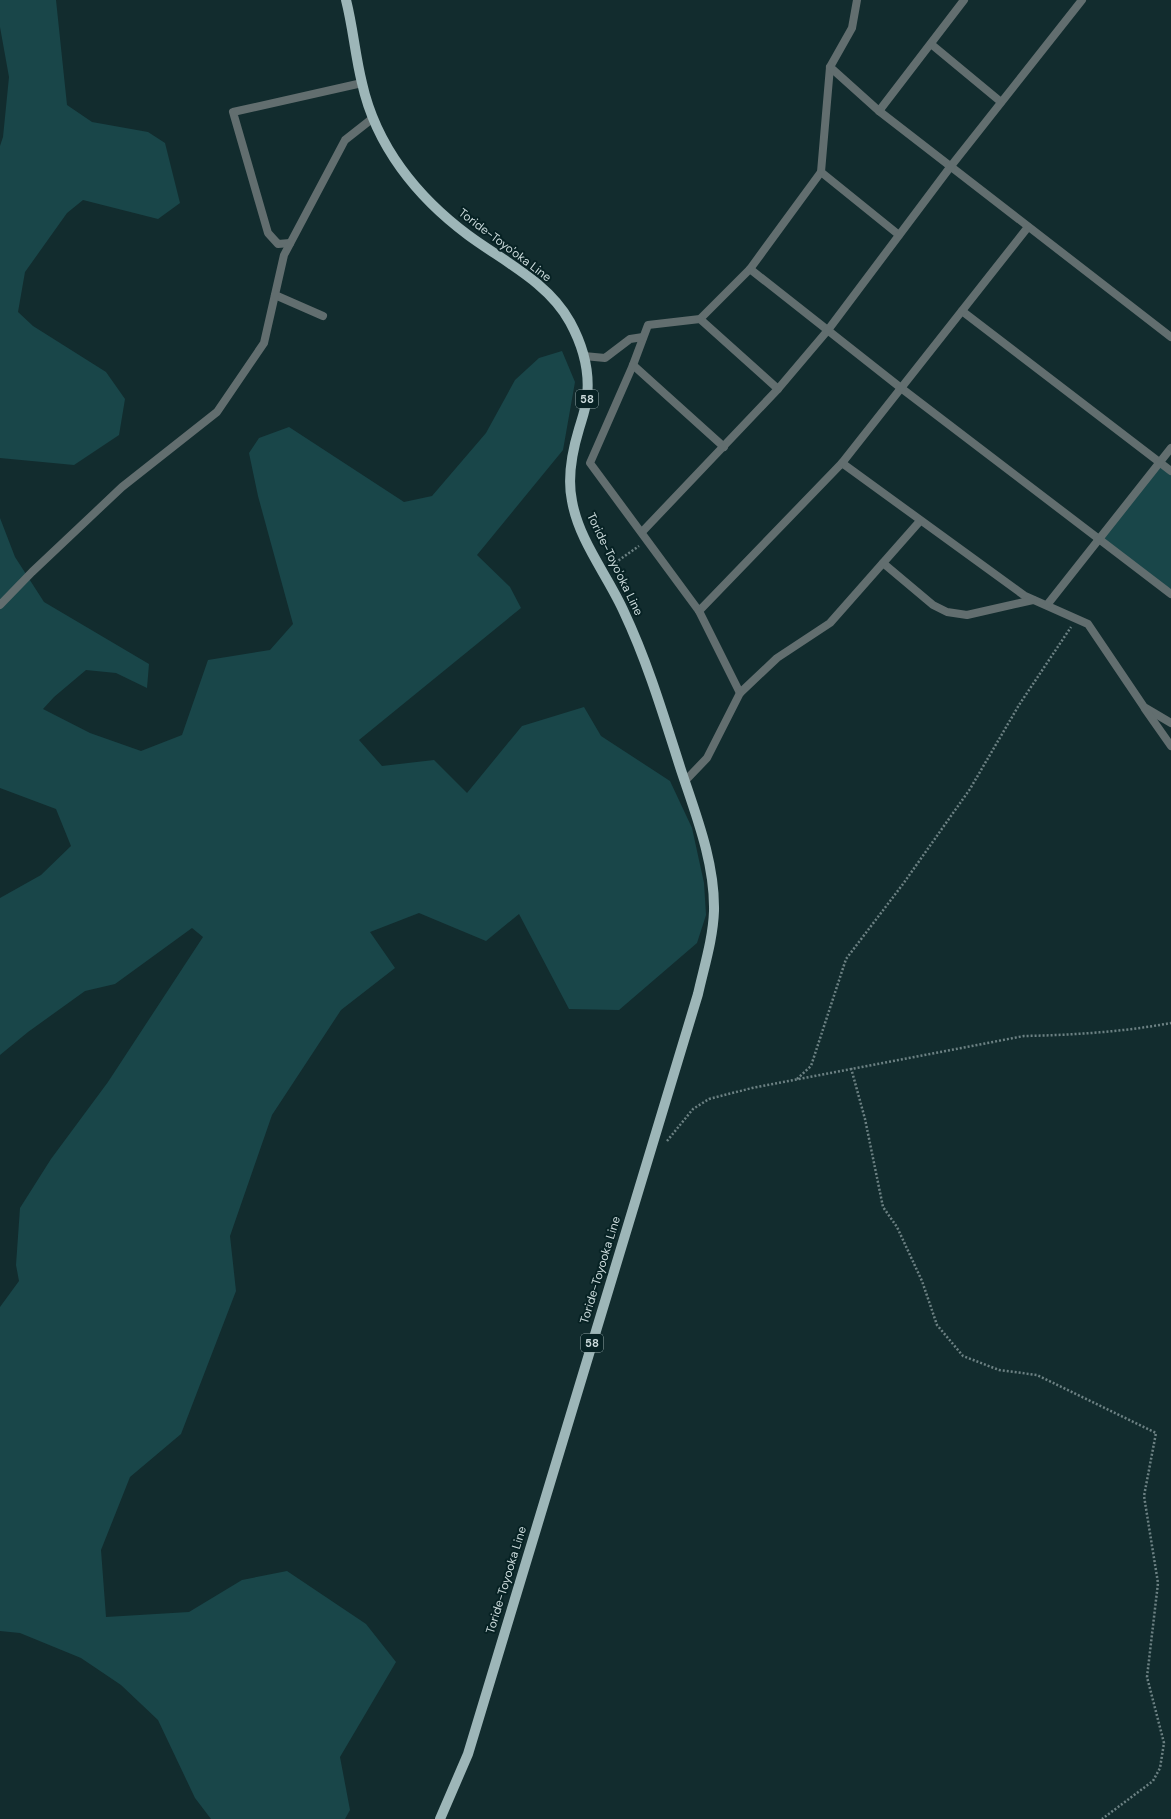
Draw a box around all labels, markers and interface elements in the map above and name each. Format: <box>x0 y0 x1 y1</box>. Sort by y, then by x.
street label: Toride-Toyo'oka Line <box>455 205 555 285</box>
road number: 58 <box>576 390 598 408</box>
street label: Toride-Toyo'oka Line <box>583 510 647 618</box>
street label: Toride-Toyooka Line <box>576 1214 624 1326</box>
road number: 58 <box>581 1334 603 1352</box>
street label: Toride-Toyooka Line <box>482 1524 530 1636</box>

